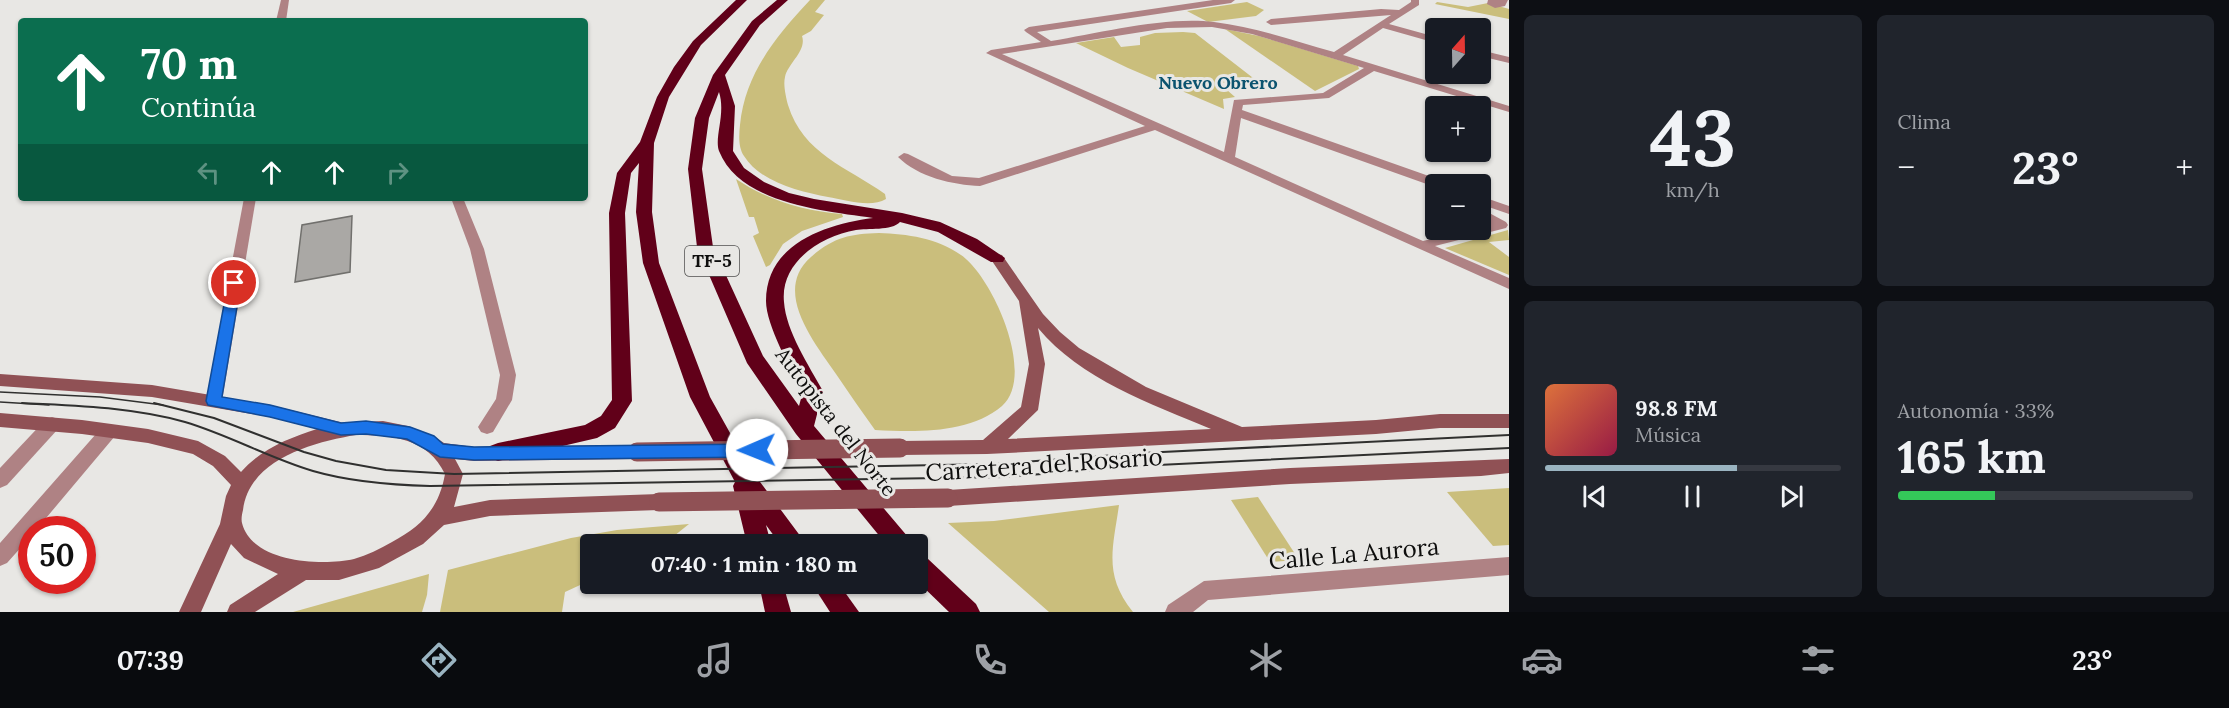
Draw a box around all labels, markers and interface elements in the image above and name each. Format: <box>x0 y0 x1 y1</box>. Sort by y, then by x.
north arrow <box>1425 18 1491 84</box>
map controls <box>1425 18 1491 240</box>
text: 70 m <box>141 37 237 91</box>
icon: ahead <box>42 42 120 120</box>
district label: Nuevo Obrero <box>1158 71 1278 94</box>
text: 43 <box>1650 88 1736 187</box>
text: Continúa <box>141 90 256 124</box>
button: + <box>1425 96 1491 162</box>
text: Clima <box>1898 109 1951 134</box>
text: 23° <box>2012 139 2078 196</box>
text: − <box>1898 146 1915 188</box>
text: + <box>2175 146 2193 188</box>
icon: left <box>192 156 225 189</box>
icon: ahead <box>255 156 288 189</box>
icon: ahead <box>318 156 351 189</box>
icon: right <box>381 156 414 189</box>
button: − <box>1425 174 1491 240</box>
text: km/h <box>1666 177 1720 202</box>
road number: TF-5 <box>685 246 739 276</box>
pin <box>208 257 259 308</box>
icon: arrive <box>217 266 250 299</box>
street label: Autopista del Norte <box>770 342 902 501</box>
text: 98.8 FM <box>1635 394 1718 422</box>
text: Autonomía · 33% <box>1898 398 2054 423</box>
position arrow <box>725 418 789 482</box>
text: Música <box>1635 422 1701 447</box>
text: 165 km <box>1898 428 2046 485</box>
street label: Carretera del Rosario <box>924 441 1164 488</box>
icon: previous <box>1578 480 1611 513</box>
icon: pause <box>1676 480 1709 513</box>
icon: next <box>1775 480 1808 513</box>
speed limit sign: 50 <box>18 516 96 594</box>
street label: Calle La Aurora <box>1268 531 1440 576</box>
text: 07:40 · 1 min · 180 m <box>651 550 857 578</box>
icon: directions <box>418 639 460 681</box>
icon: music <box>694 639 736 681</box>
icon: phone <box>969 639 1011 681</box>
icon: climate <box>1245 639 1287 681</box>
icon: car <box>1521 639 1563 681</box>
icon: filters <box>1797 639 1839 681</box>
text: 07:39 <box>117 643 184 677</box>
text: 23° <box>2072 643 2112 677</box>

